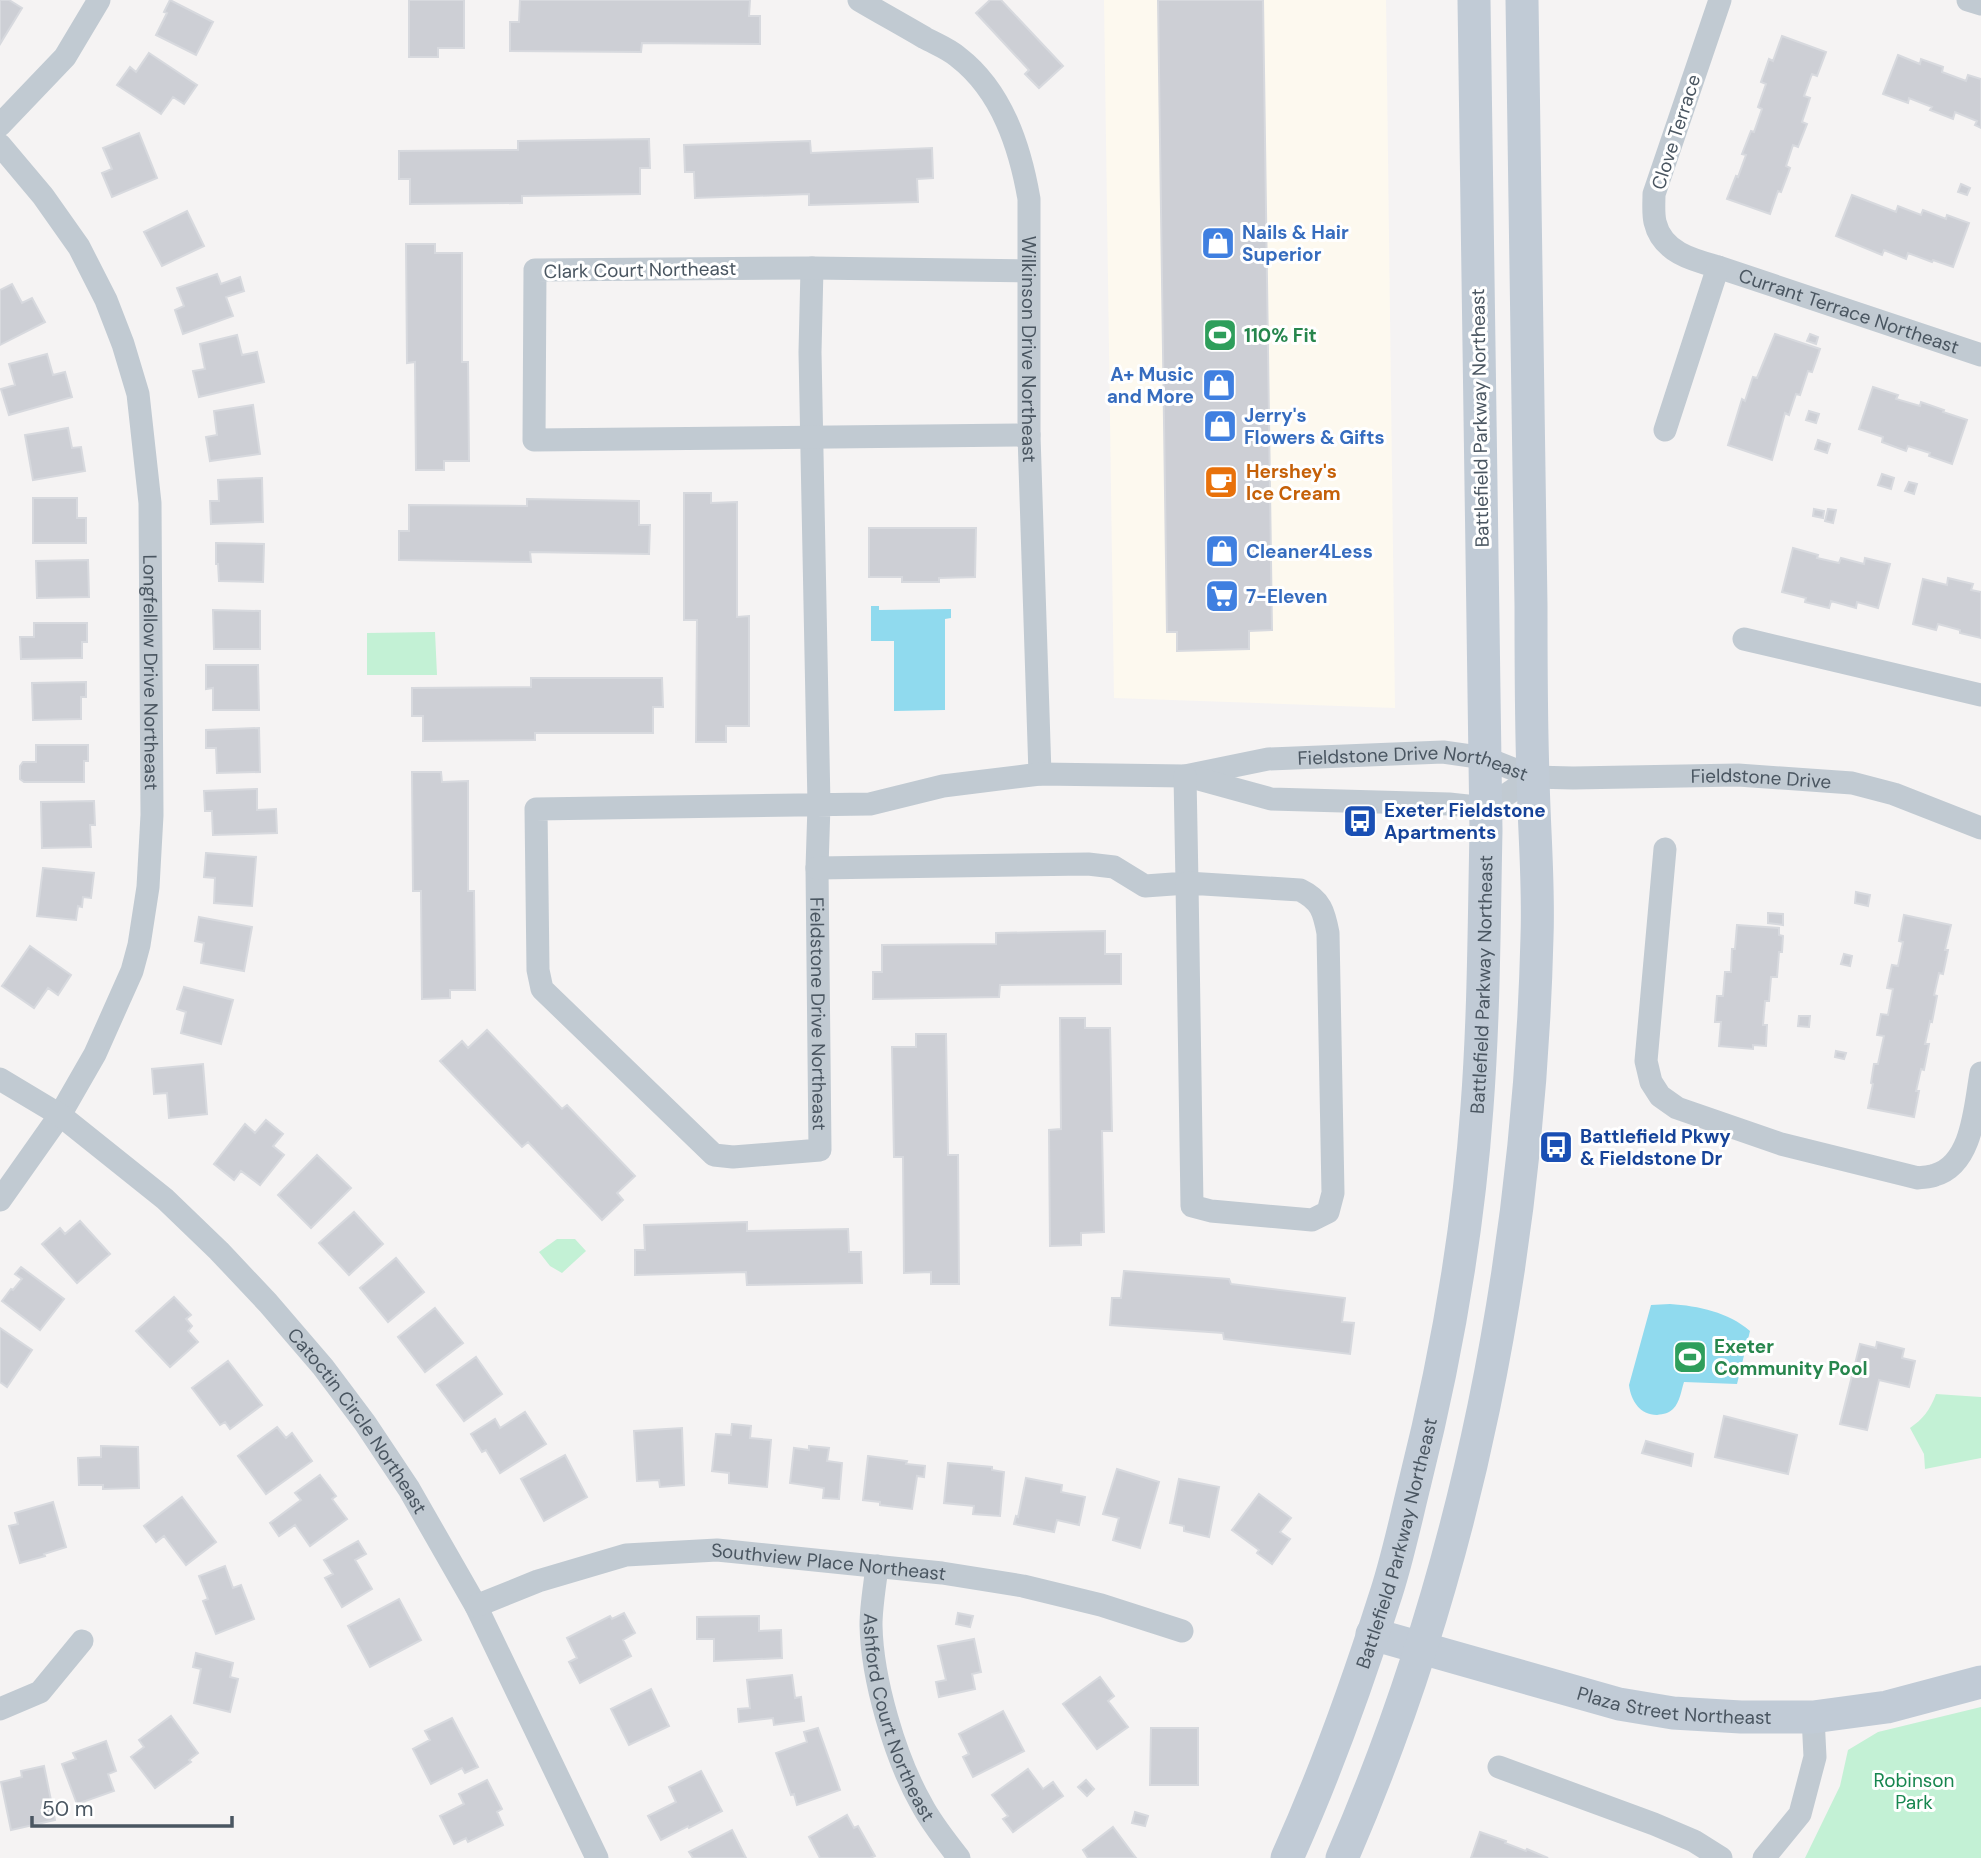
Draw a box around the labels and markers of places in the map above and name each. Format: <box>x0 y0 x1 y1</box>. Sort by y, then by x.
place label: Nails & Hair Superior <box>1242 220 1349 267</box>
shop icon: Nails & Hair Superior <box>1199 224 1237 262</box>
sports icon: 110% Fit <box>1201 316 1239 354</box>
place label: 110% Fit <box>1244 323 1317 348</box>
place label: A+ Music and More <box>1107 362 1194 409</box>
shop icon: A+ Music and More <box>1200 366 1238 404</box>
place label: Jerry's Flowers & Gifts <box>1244 403 1385 450</box>
shop icon: Jerry's Flowers & Gifts <box>1201 407 1239 445</box>
place label: Hershey's Ice Cream <box>1246 459 1341 506</box>
cafe icon: Hershey's Ice Cream <box>1202 463 1240 501</box>
shop icon: Cleaner4Less <box>1203 532 1241 570</box>
place label: Cleaner4Less <box>1246 539 1373 564</box>
supermarket icon: 7-Eleven <box>1203 577 1241 615</box>
place label: 7-Eleven <box>1246 584 1328 609</box>
place label: Exeter Fieldstone Apartments <box>1384 798 1546 845</box>
bus stop icon: Exeter Fieldstone Apartments <box>1341 802 1379 840</box>
place label: Battlefield Pkwy & Fieldstone Dr <box>1580 1124 1731 1171</box>
bus stop icon: Battlefield Pkwy & Fieldstone Dr <box>1537 1128 1575 1166</box>
place label: Exeter Community Pool <box>1714 1334 1868 1381</box>
sports icon: Exeter Community Pool <box>1671 1338 1709 1376</box>

